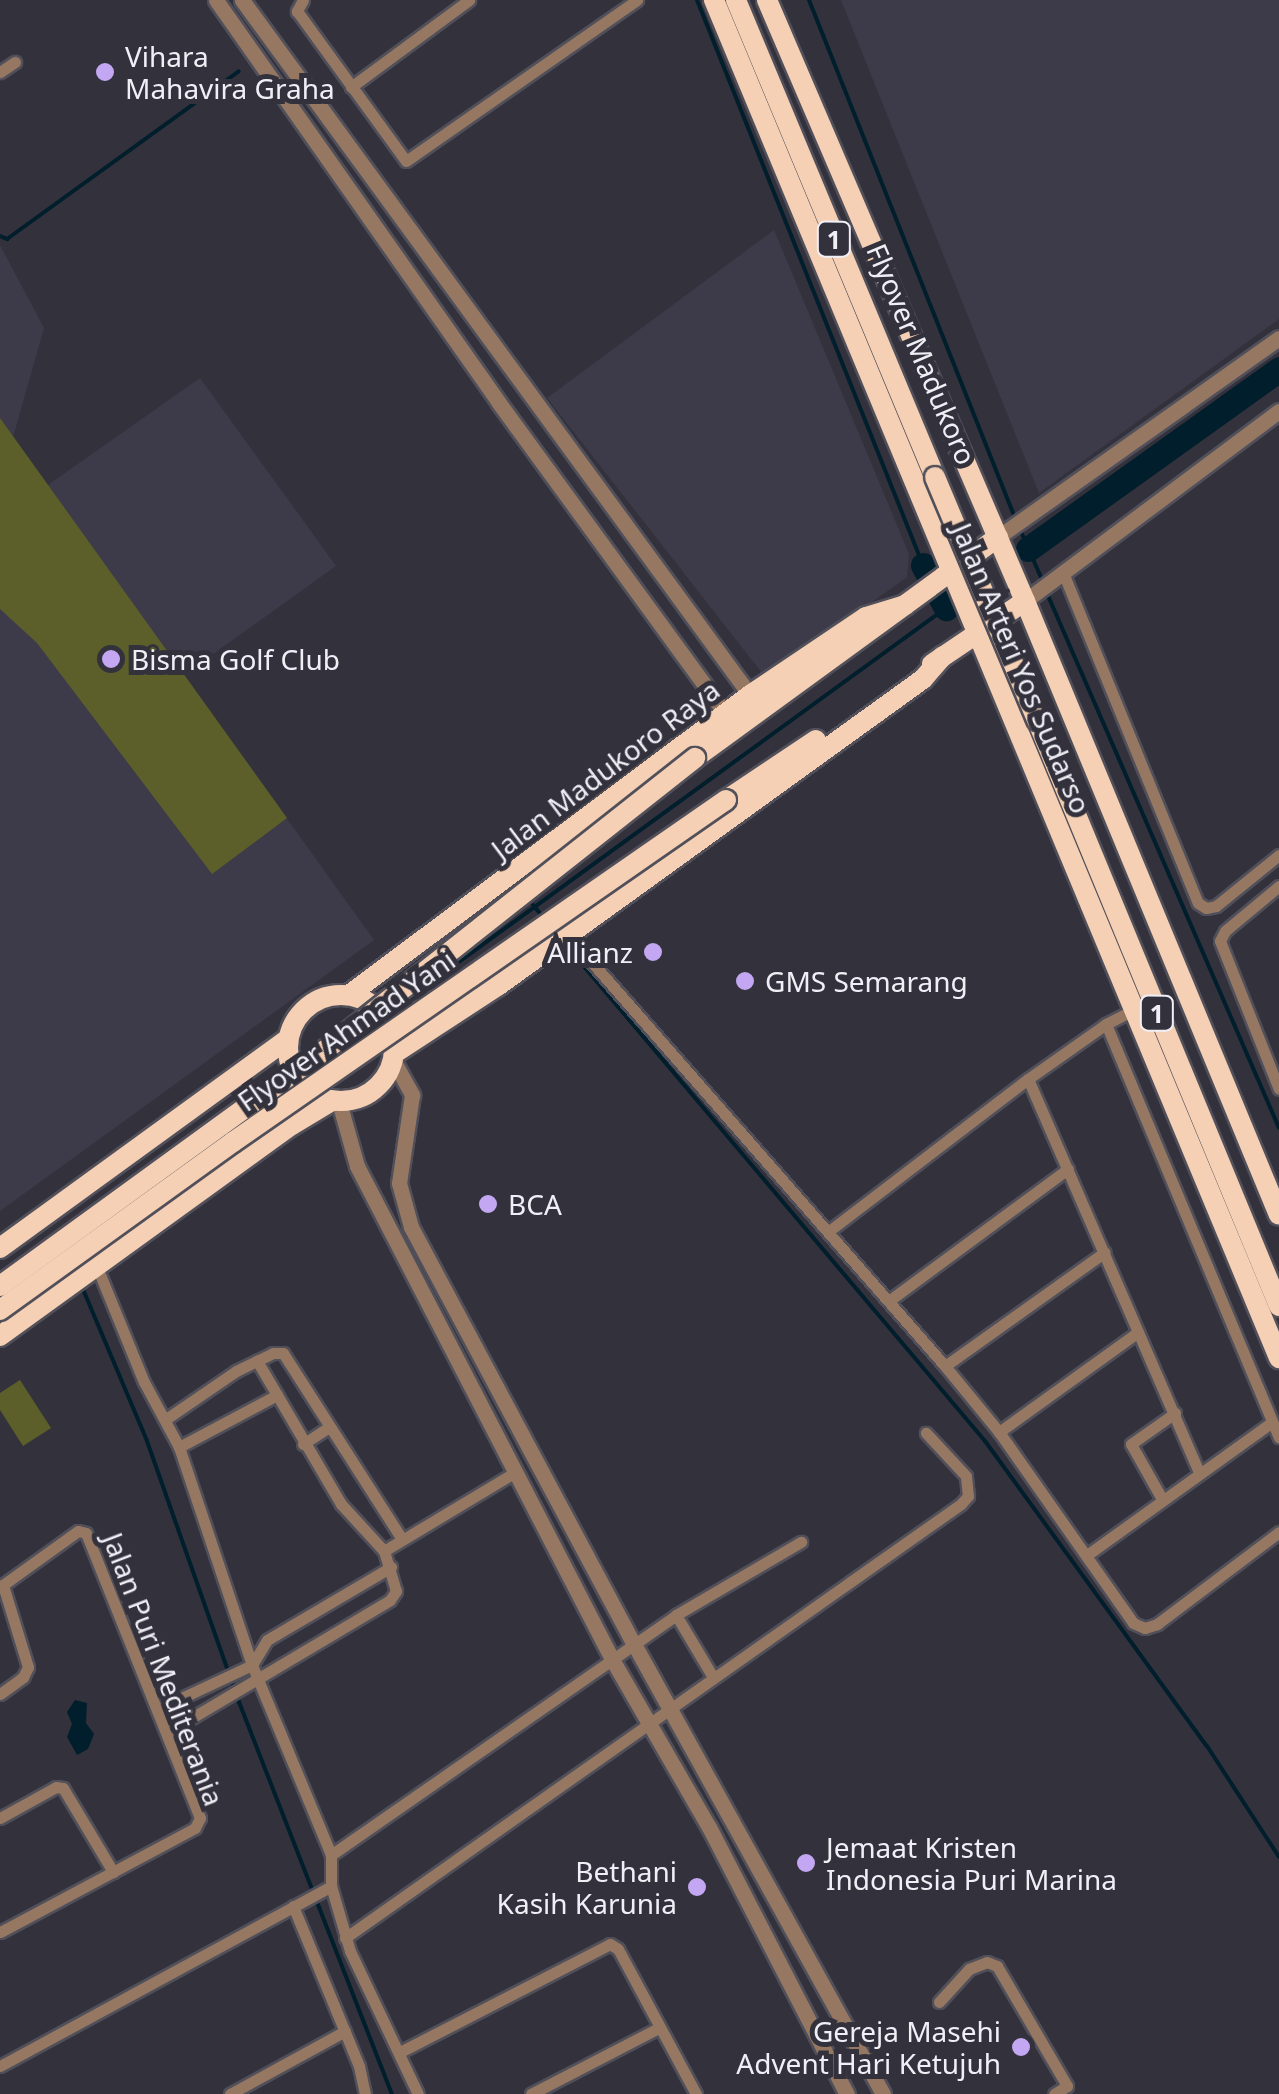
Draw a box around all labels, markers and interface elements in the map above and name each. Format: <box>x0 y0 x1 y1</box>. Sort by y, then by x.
place label: Vihara Mahavira Graha <box>125 39 335 105</box>
marker: Vihara Mahavira Graha <box>94 61 116 83</box>
road number: 1 <box>816 219 852 259</box>
street label: Flyover Madukoro <box>860 238 984 470</box>
street label: Jalan Arteri Yos Sudarso <box>946 518 1098 818</box>
place label: Bisma Golf Club <box>131 642 340 676</box>
marker: Bisma Golf Club <box>100 648 122 670</box>
street label: Jalan Madukoro Raya <box>484 672 726 866</box>
place label: Allianz <box>547 935 633 969</box>
marker: Allianz <box>642 941 664 963</box>
street label: Flyover Ahmad Yani <box>231 942 461 1118</box>
place label: GMS Semarang <box>765 964 968 998</box>
marker: GMS Semarang <box>734 970 756 992</box>
road number: 1 <box>1140 993 1174 1033</box>
place label: BCA <box>508 1187 562 1221</box>
marker: BCA <box>477 1193 499 1215</box>
street label: Jalan Puri Mediterania <box>96 1528 232 1810</box>
place label: Jemaat Kristen Indonesia Puri Marina <box>826 1830 1117 1896</box>
marker: Jemaat Kristen Indonesia Puri Marina <box>795 1852 817 1874</box>
place label: Bethani Kasih Karunia <box>497 1854 677 1920</box>
marker: Bethani Kasih Karunia <box>686 1876 708 1898</box>
place label: Gereja Masehi Advent Hari Ketujuh <box>736 2014 1001 2080</box>
marker: Gereja Masehi Advent Hari Ketujuh <box>1010 2036 1032 2058</box>

